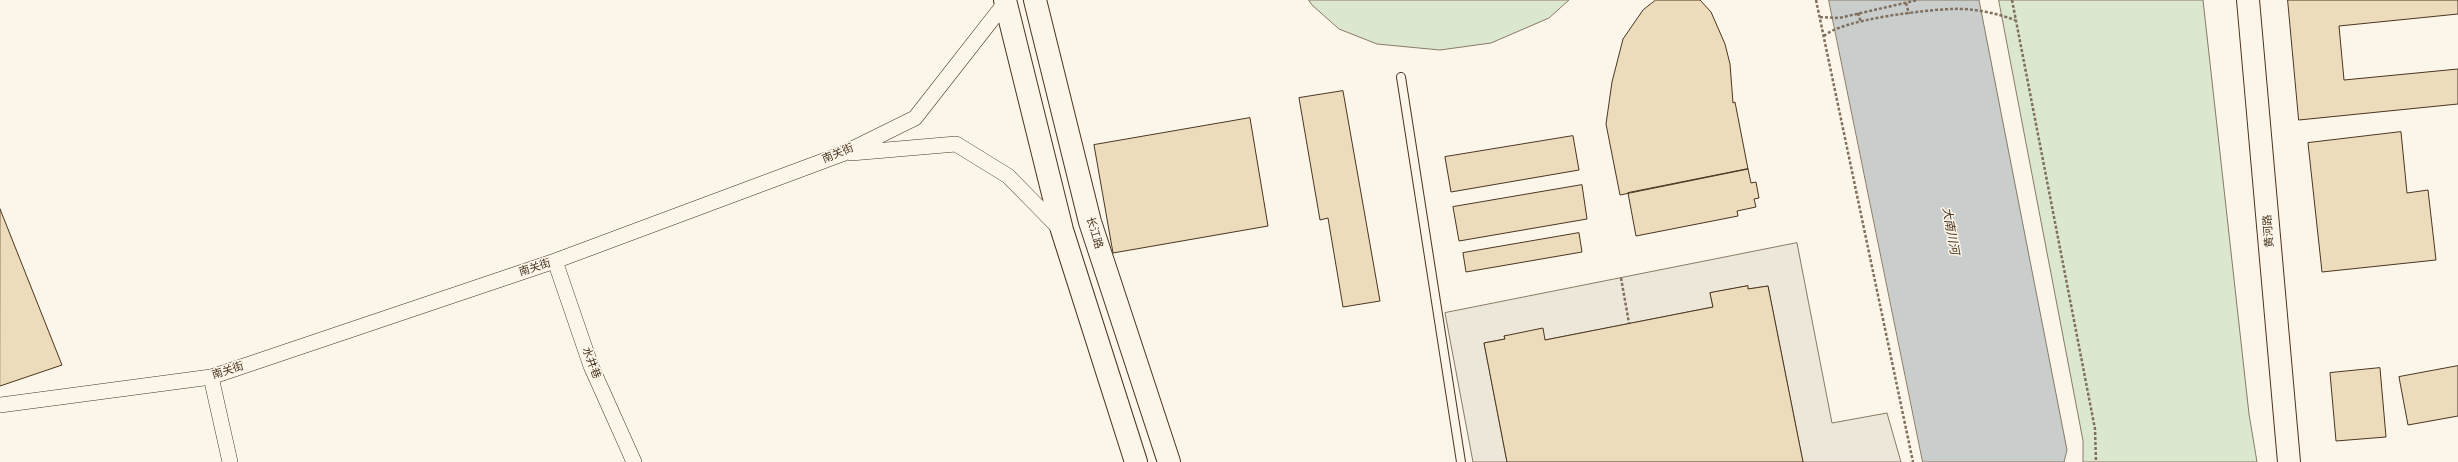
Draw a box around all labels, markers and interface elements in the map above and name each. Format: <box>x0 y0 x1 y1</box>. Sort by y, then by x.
street label: 南关街 <box>820 141 856 167</box>
water label: 大南川河 <box>1939 206 1961 256</box>
street label: 黄河路 <box>2261 214 2277 248</box>
street label: 长江路 <box>1083 215 1105 251</box>
street label: 南关街 <box>517 257 553 279</box>
street label: 水井巷 <box>579 345 603 381</box>
street label: 南关街 <box>210 360 246 382</box>

